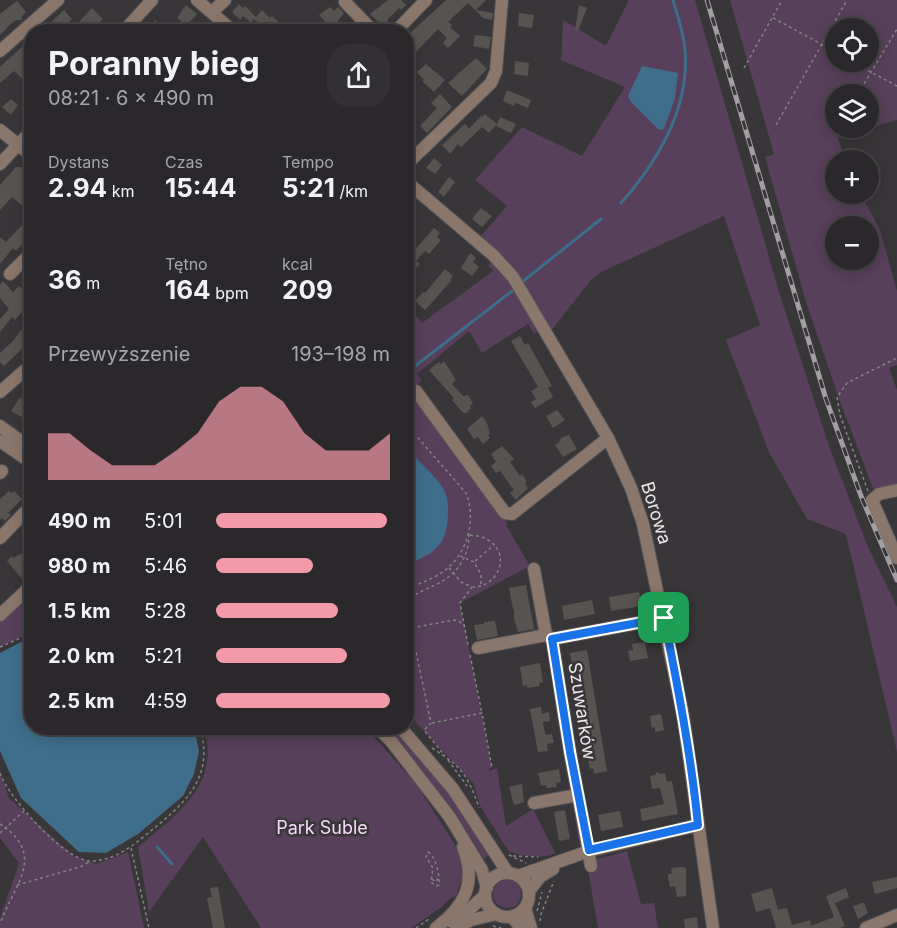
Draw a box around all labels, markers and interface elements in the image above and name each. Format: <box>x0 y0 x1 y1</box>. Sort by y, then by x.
map controls <box>825 18 879 270</box>
button: locate <box>825 18 879 72</box>
text: Poranny bieg <box>48 43 260 83</box>
button: share <box>327 44 390 107</box>
button: layers <box>825 84 879 138</box>
text: 08:21 · 6 × 490 m <box>48 86 214 110</box>
button: + <box>825 150 879 204</box>
text: Dystans <box>48 152 109 172</box>
text: Czas <box>165 152 203 172</box>
text: Tempo <box>282 152 334 172</box>
text: 2.94 <box>48 172 107 203</box>
text: 15:44 <box>165 172 237 203</box>
text: 5:21 <box>282 172 335 203</box>
text: km <box>107 181 135 201</box>
text: /km <box>335 181 368 201</box>
button: − <box>825 216 879 270</box>
text: Tętno <box>165 254 208 274</box>
text: kcal <box>282 254 313 274</box>
text: 36 <box>48 264 82 295</box>
text: m <box>82 273 100 293</box>
text: 164 <box>165 274 211 305</box>
text: 209 <box>282 274 333 305</box>
text: bpm <box>211 283 249 303</box>
text: Przewyższenie <box>48 342 190 366</box>
text: 193–198 m <box>291 342 390 366</box>
street label: Borowa <box>637 479 676 547</box>
text: 490 m <box>48 509 111 533</box>
text: 5:01 <box>144 509 183 533</box>
text: 980 m <box>48 554 110 578</box>
text: 5:46 <box>144 554 187 578</box>
pin <box>638 592 689 643</box>
text: 1.5 km <box>48 599 111 623</box>
text: 5:28 <box>144 599 187 623</box>
icon: arrive <box>647 601 680 634</box>
text: 2.0 km <box>48 644 115 668</box>
text: 5:21 <box>144 644 182 668</box>
street label: Szuwarków <box>564 661 601 762</box>
text: 2.5 km <box>48 689 115 713</box>
text: 4:59 <box>144 689 187 713</box>
park label: Park Suble <box>276 817 368 838</box>

